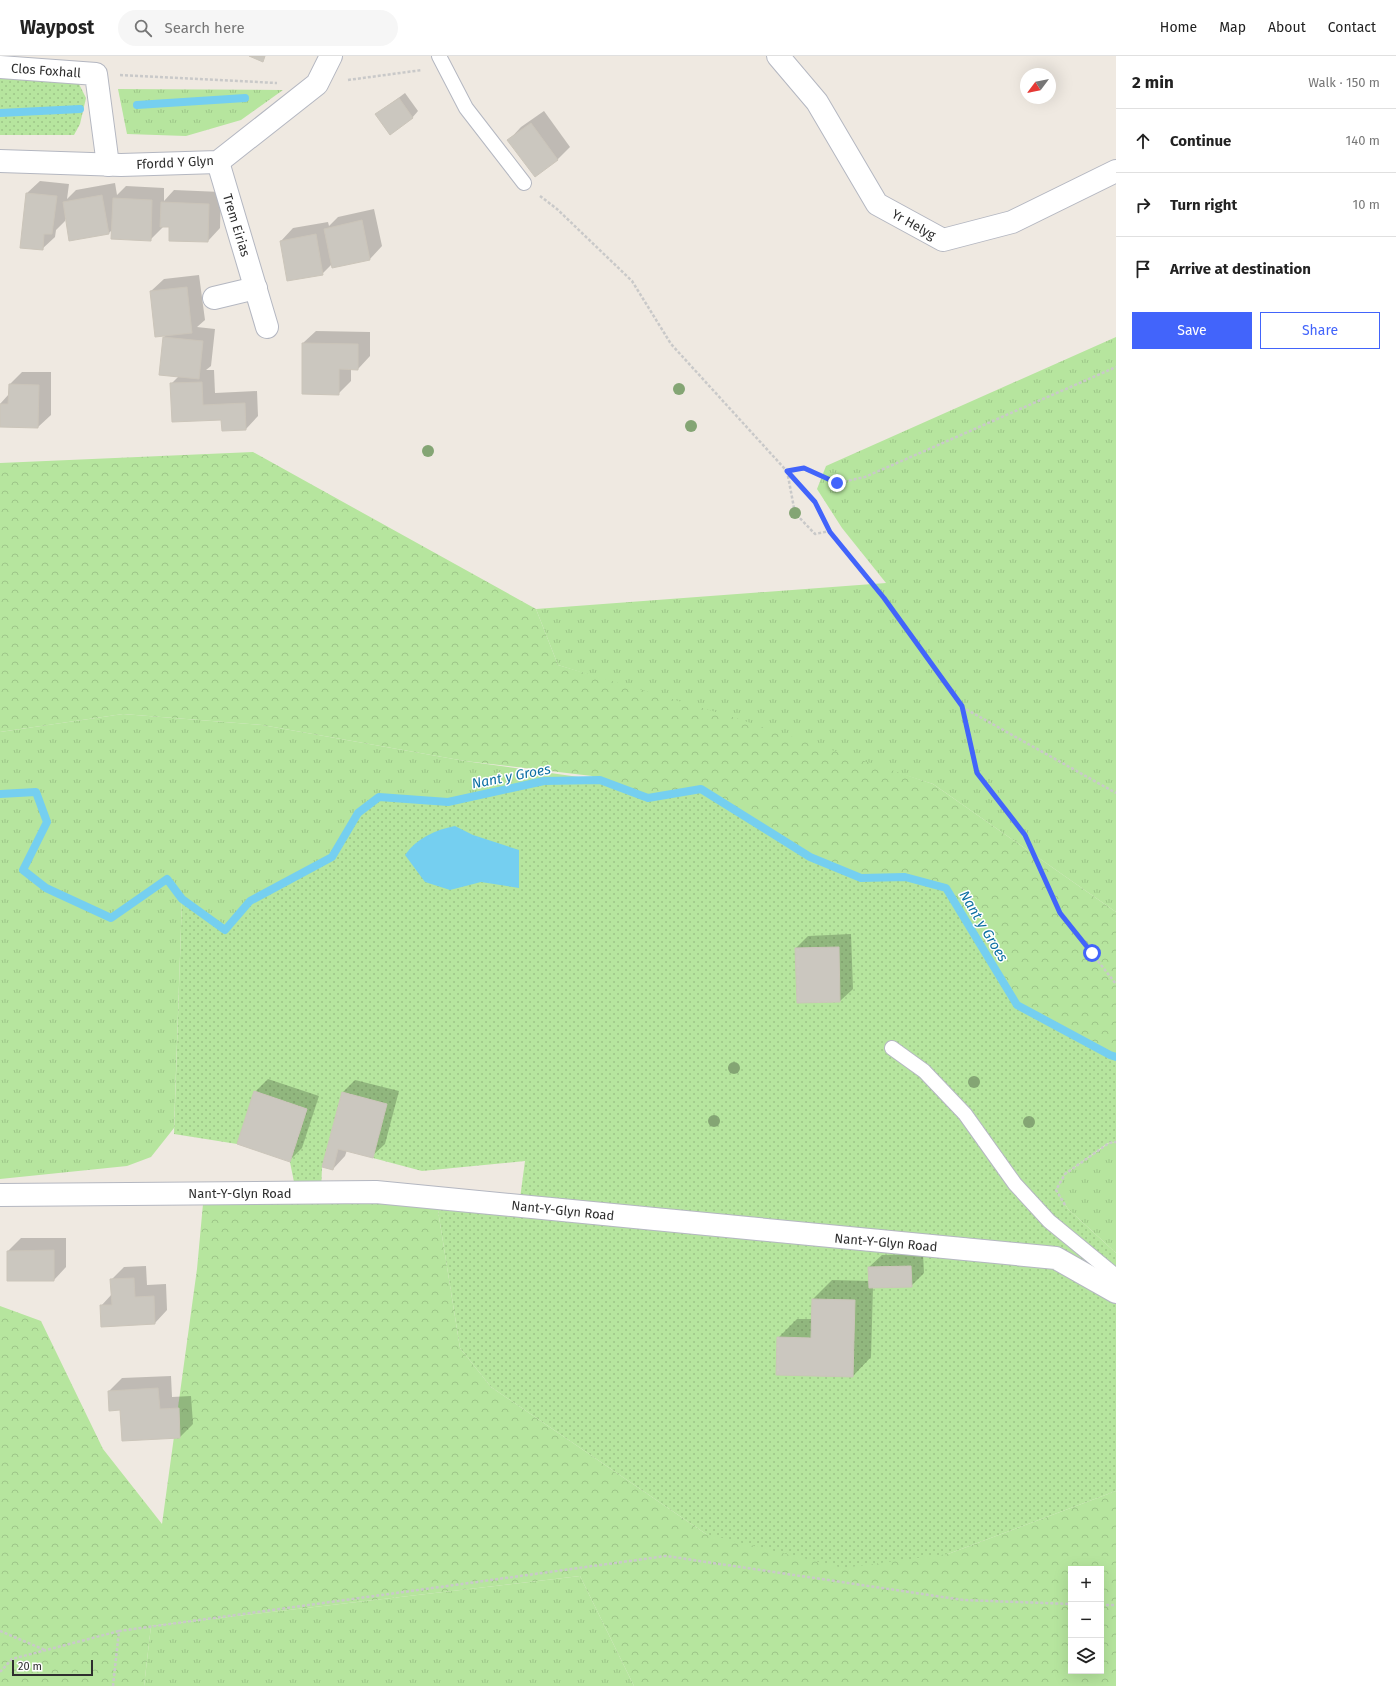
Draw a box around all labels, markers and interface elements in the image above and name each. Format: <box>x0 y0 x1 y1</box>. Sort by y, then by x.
search box <box>118 10 398 46</box>
text: Waypost <box>20 16 94 39</box>
icon: search <box>132 17 154 39</box>
text: Search here <box>164 19 245 37</box>
text: Home <box>1160 19 1197 36</box>
text: Map <box>1219 19 1246 36</box>
text: About <box>1268 19 1306 36</box>
text: Contact <box>1328 19 1376 36</box>
street label: Clos Foxhall <box>11 61 82 80</box>
north arrow <box>1020 68 1056 104</box>
text: 2 min <box>1132 72 1174 93</box>
text: Walk · 150 m <box>1308 75 1380 90</box>
icon: ahead <box>1132 130 1154 152</box>
text: Continue <box>1170 132 1231 150</box>
text: 140 m <box>1346 133 1380 148</box>
street label: Ffordd Y Glyn <box>136 153 214 172</box>
street label: Trem Eirias <box>220 192 253 258</box>
icon: right <box>1132 194 1154 216</box>
text: Turn right <box>1170 196 1237 214</box>
text: 10 m <box>1353 197 1380 212</box>
street label: Yr Helyg <box>889 206 938 243</box>
icon: arrive <box>1132 258 1154 280</box>
text: Arrive at destination <box>1170 260 1311 278</box>
button: Save <box>1132 312 1252 349</box>
button: Share <box>1260 312 1380 349</box>
route end <box>828 474 846 492</box>
water label: Nant y Groes <box>470 760 553 792</box>
water label: Nant y Groes <box>956 888 1012 965</box>
route start <box>1083 944 1101 962</box>
street label: Nant-Y-Glyn Road <box>188 1186 292 1201</box>
street label: Nant-Y-Glyn Road <box>511 1198 615 1223</box>
street label: Nant-Y-Glyn Road <box>834 1231 938 1254</box>
map controls <box>1068 1566 1104 1674</box>
button: + <box>1068 1566 1104 1602</box>
button: − <box>1068 1602 1104 1638</box>
button: layers <box>1068 1638 1104 1674</box>
scale bar <box>12 1658 93 1677</box>
text: 20 m <box>18 1660 42 1673</box>

